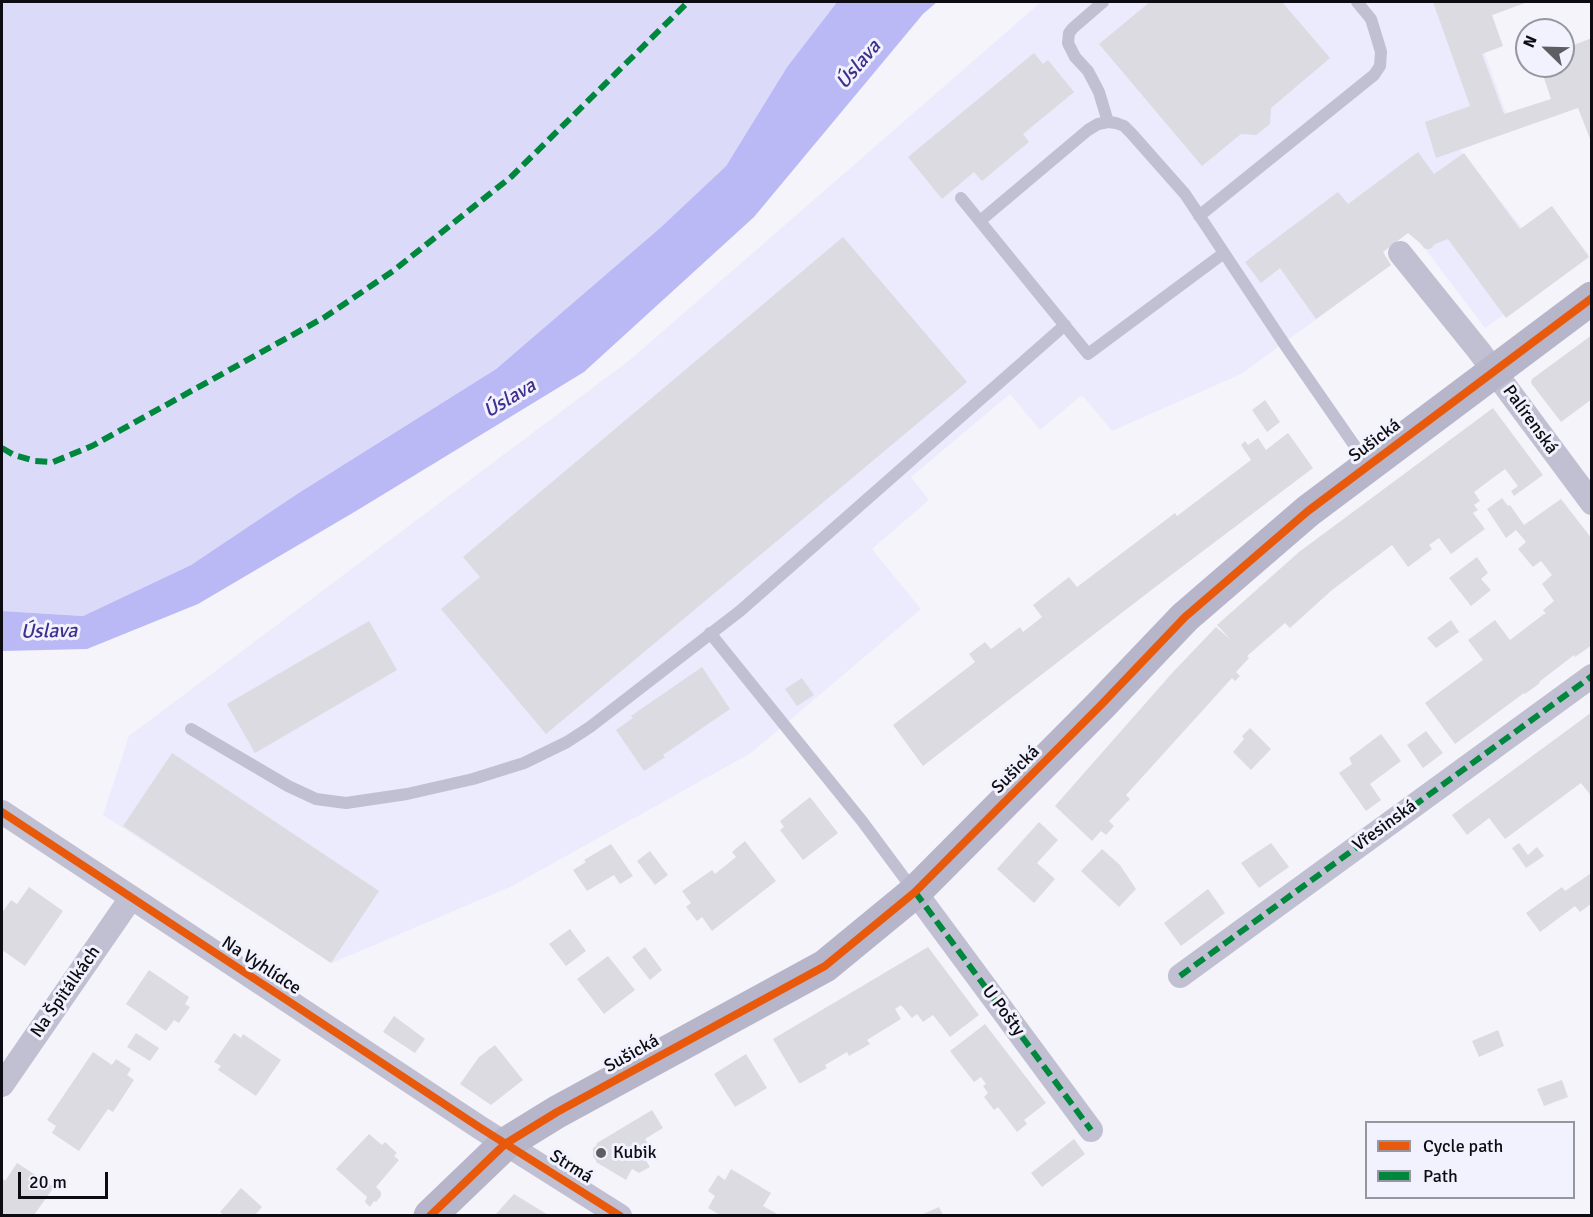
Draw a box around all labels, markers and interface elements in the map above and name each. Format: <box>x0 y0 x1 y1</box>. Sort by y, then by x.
north arrow <box>1515 18 1575 78</box>
text: N <box>1519 33 1542 51</box>
water label: Úslava <box>832 36 886 94</box>
water label: Úslava <box>480 374 540 424</box>
street label: Palírenská <box>1498 381 1562 459</box>
street label: Sušická <box>1345 415 1405 467</box>
water label: Úslava <box>21 620 77 644</box>
street label: Sušická <box>987 741 1045 799</box>
street label: Vřesinská <box>1349 796 1421 856</box>
street label: Na Vyhlídce <box>217 932 305 1000</box>
street label: Na Špitálkách <box>27 942 105 1042</box>
street label: U Pošty <box>977 981 1029 1041</box>
street label: Sušická <box>601 1030 663 1078</box>
legend <box>1365 1121 1575 1199</box>
text: Cycle path <box>1423 1135 1503 1157</box>
place label: Kubik <box>613 1142 657 1164</box>
street label: Strmá <box>546 1146 596 1188</box>
marker: Kubik <box>594 1146 608 1160</box>
scale bar <box>21 1160 111 1198</box>
text: Path <box>1423 1165 1458 1187</box>
text: 20 m <box>29 1171 67 1193</box>

